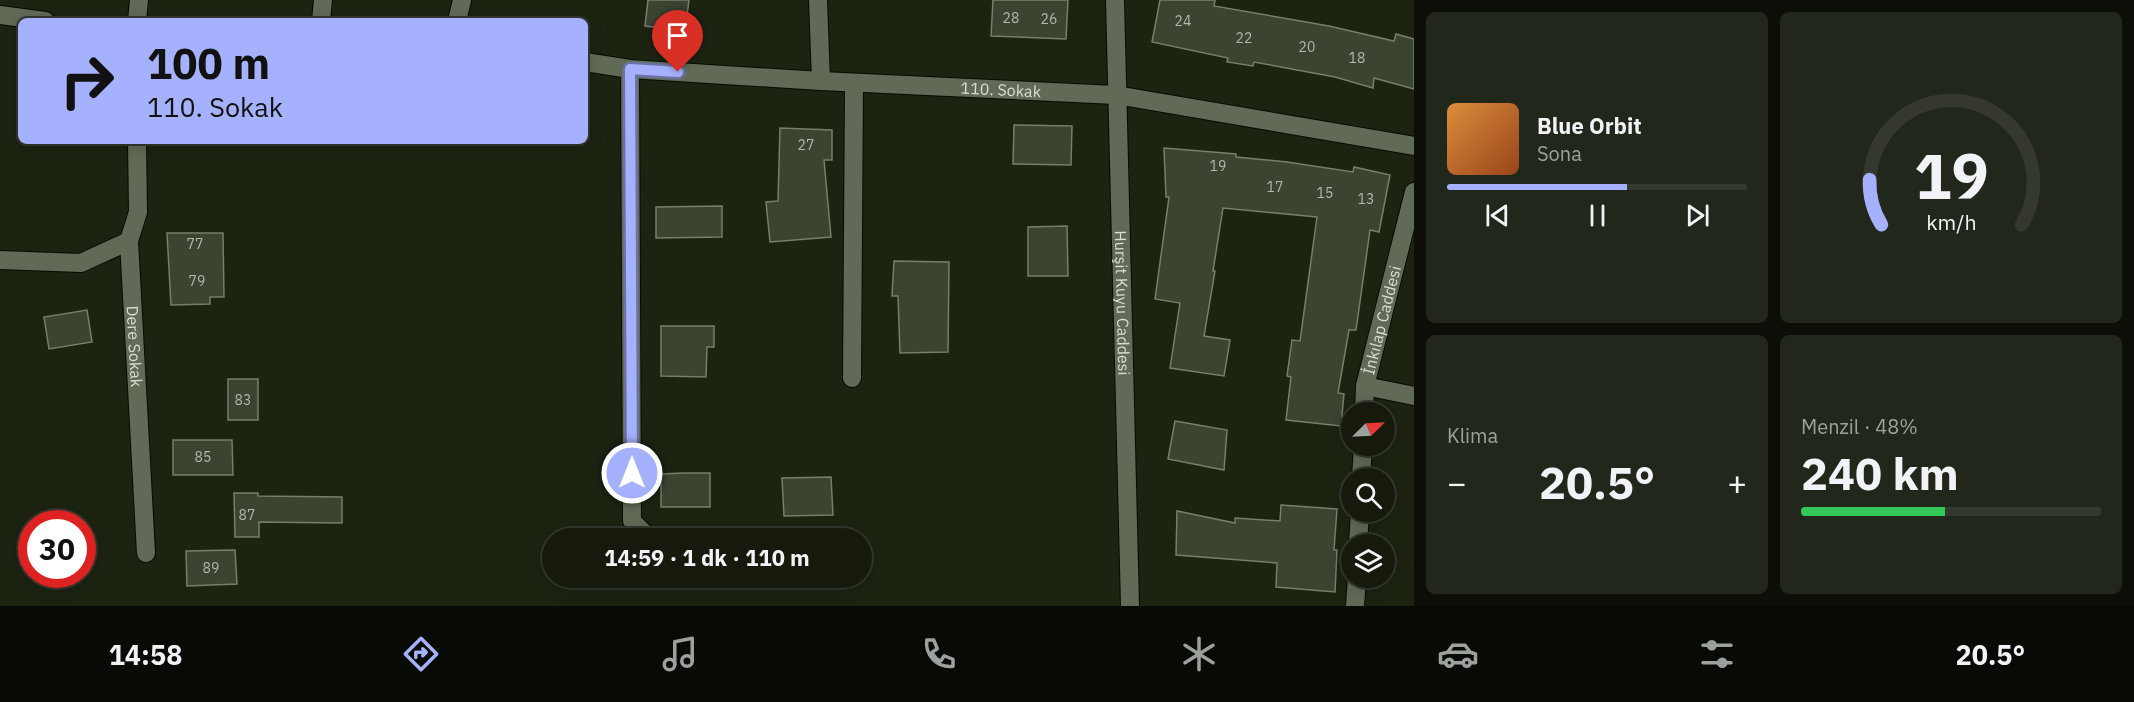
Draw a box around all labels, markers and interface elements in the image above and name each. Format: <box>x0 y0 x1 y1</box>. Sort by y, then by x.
house number: 28 <box>1003 9 1019 27</box>
pin <box>652 10 703 72</box>
house number: 26 <box>1041 10 1057 28</box>
house number: 24 <box>1175 12 1191 30</box>
icon: arrive <box>661 19 694 52</box>
house number: 22 <box>1236 29 1252 47</box>
text: 100 m <box>147 36 270 91</box>
house number: 20 <box>1299 38 1315 56</box>
icon: right <box>48 42 126 120</box>
house number: 18 <box>1349 49 1365 67</box>
street label: 110. Sokak <box>960 78 1042 101</box>
text: 110. Sokak <box>147 89 283 124</box>
text: Blue Orbit <box>1537 111 1642 140</box>
text: 19 <box>1914 135 1988 216</box>
house number: 27 <box>798 136 814 154</box>
text: Sona <box>1537 140 1582 167</box>
house number: 19 <box>1210 157 1226 175</box>
house number: 17 <box>1267 178 1283 196</box>
house number: 15 <box>1317 184 1333 202</box>
house number: 13 <box>1358 190 1374 208</box>
icon: previous <box>1481 199 1514 232</box>
icon: pause <box>1581 199 1614 232</box>
icon: next <box>1681 199 1714 232</box>
text: km/h <box>1926 208 1976 236</box>
street label: Hurşit Kuyu Caddesi <box>1111 230 1134 376</box>
house number: 77 <box>187 235 203 253</box>
street label: İnkılap Caddesi <box>1358 264 1405 377</box>
house number: 79 <box>189 272 205 290</box>
street label: Dere Sokak <box>123 305 147 388</box>
house number: 83 <box>235 391 251 409</box>
north arrow <box>1341 402 1395 456</box>
map controls <box>1341 402 1395 588</box>
text: Menzil · 48% <box>1801 413 1918 440</box>
text: Klima <box>1447 422 1498 449</box>
position arrow <box>600 441 664 505</box>
text: 240 km <box>1801 444 1959 502</box>
house number: 85 <box>195 448 211 466</box>
text: 20.5° <box>1539 453 1655 511</box>
text: − <box>1447 461 1467 504</box>
text: + <box>1727 461 1747 504</box>
button: search <box>1341 468 1395 522</box>
house number: 87 <box>239 506 255 524</box>
speed limit sign: 30 <box>18 510 96 588</box>
button: layers <box>1341 534 1395 588</box>
text: 14:59 · 1 dk · 110 m <box>604 543 810 572</box>
house number: 89 <box>203 559 219 577</box>
icon: directions <box>400 633 442 675</box>
icon: music <box>659 633 701 675</box>
icon: phone <box>918 633 960 675</box>
icon: climate <box>1178 633 1220 675</box>
icon: car <box>1437 633 1479 675</box>
icon: filters <box>1696 633 1738 675</box>
text: 14:58 <box>109 637 182 672</box>
text: 20.5° <box>1956 637 2025 672</box>

